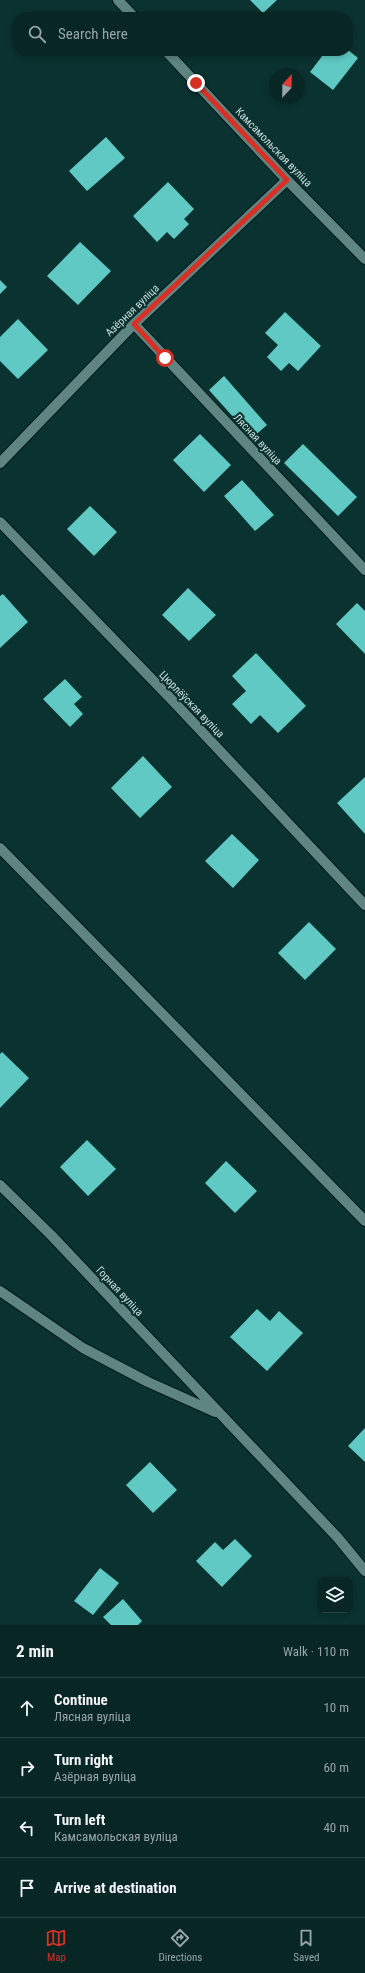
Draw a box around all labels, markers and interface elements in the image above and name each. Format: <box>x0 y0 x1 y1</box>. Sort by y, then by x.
search box <box>12 12 353 56</box>
icon: search <box>26 23 48 45</box>
text: Search here <box>58 25 128 43</box>
north arrow <box>269 68 305 104</box>
route end <box>187 74 205 92</box>
street label: Камсамольская вуліца <box>233 105 315 190</box>
street label: Азёрная вуліца <box>103 282 162 339</box>
route start <box>156 349 174 367</box>
street label: Лясная вуліца <box>231 411 285 467</box>
street label: Цюрлёўская вуліца <box>156 668 227 740</box>
street label: Горная вуліца <box>93 1264 146 1319</box>
map controls <box>317 1577 353 1613</box>
button: layers <box>317 1577 353 1613</box>
text: 2 min <box>16 1641 54 1661</box>
text: Walk · 110 m <box>283 1644 349 1659</box>
text: Continue <box>54 1691 108 1709</box>
icon: ahead <box>16 1697 38 1719</box>
text: 10 m <box>323 1700 349 1715</box>
text: Лясная вуліца <box>54 1709 131 1724</box>
text: Turn right <box>54 1751 113 1769</box>
icon: right <box>16 1757 38 1779</box>
text: 60 m <box>323 1760 349 1775</box>
text: Азёрная вуліца <box>54 1769 136 1784</box>
text: Turn left <box>54 1811 105 1829</box>
icon: left <box>16 1817 38 1839</box>
text: 40 m <box>323 1820 349 1835</box>
text: Камсамольская вуліца <box>54 1829 178 1844</box>
icon: arrive <box>16 1877 38 1899</box>
text: Arrive at destination <box>54 1879 177 1897</box>
tab: Map <box>45 1927 67 1964</box>
tab: Directions <box>158 1927 202 1964</box>
tab: Saved <box>293 1927 320 1964</box>

